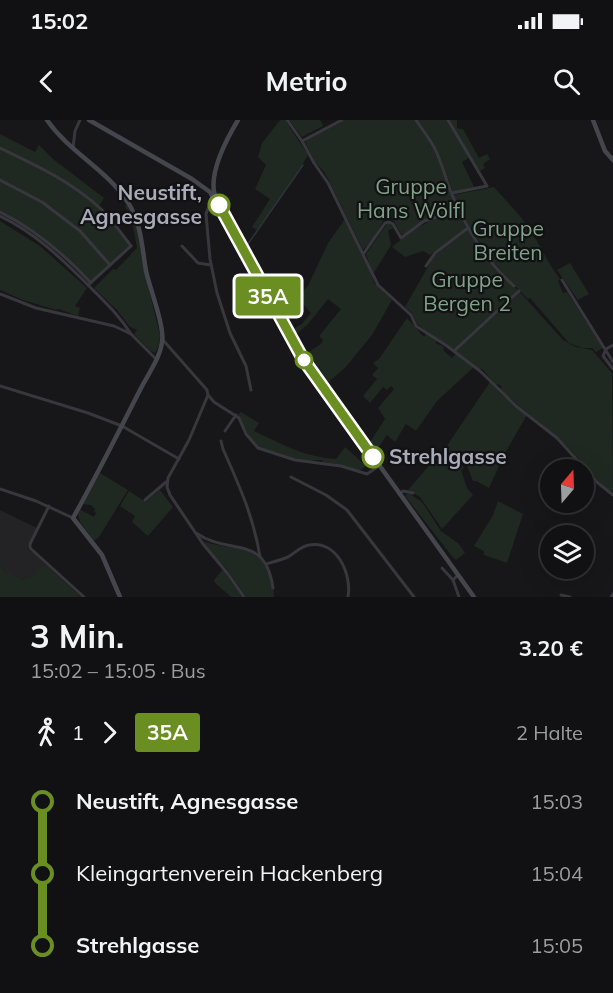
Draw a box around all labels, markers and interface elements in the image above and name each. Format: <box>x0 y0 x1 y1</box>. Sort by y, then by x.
text: 15:02 <box>30 7 88 35</box>
text: Metrio <box>265 64 348 98</box>
icon: back <box>30 65 63 98</box>
icon: search <box>550 65 583 98</box>
park label: Gruppe Hans Wölfl <box>357 173 465 223</box>
place label: Neustift, Agnesgasse <box>80 179 202 229</box>
marker: Neustift, Agnesgasse <box>208 194 230 216</box>
park label: Gruppe Breiten <box>472 215 544 265</box>
park label: Gruppe Bergen 2 <box>423 266 511 316</box>
line badge: 35A <box>234 276 302 315</box>
text: 35A <box>248 283 288 309</box>
unlabelled marker <box>295 351 313 369</box>
place label: Strehlgasse <box>389 443 507 469</box>
marker: Strehlgasse <box>362 446 384 468</box>
north arrow <box>540 459 594 513</box>
map controls <box>540 459 594 579</box>
button: layers <box>540 525 594 579</box>
text: 3 Min. <box>30 615 124 656</box>
text: 3.20 € <box>519 634 583 662</box>
text: 15:02 – 15:05 · Bus <box>30 658 206 683</box>
icon: walk <box>30 716 63 749</box>
icon: forward <box>93 716 126 749</box>
text: 35A <box>147 719 188 745</box>
text: 1 <box>72 720 84 745</box>
text: 2 Halte <box>516 720 583 745</box>
text: Neustift, Agnesgasse <box>76 787 298 815</box>
text: 15:03 <box>530 789 583 814</box>
text: Kleingartenverein Hackenberg <box>76 859 383 887</box>
text: 15:04 <box>530 861 583 886</box>
text: Strehlgasse <box>76 931 199 959</box>
text: 15:05 <box>530 933 583 958</box>

